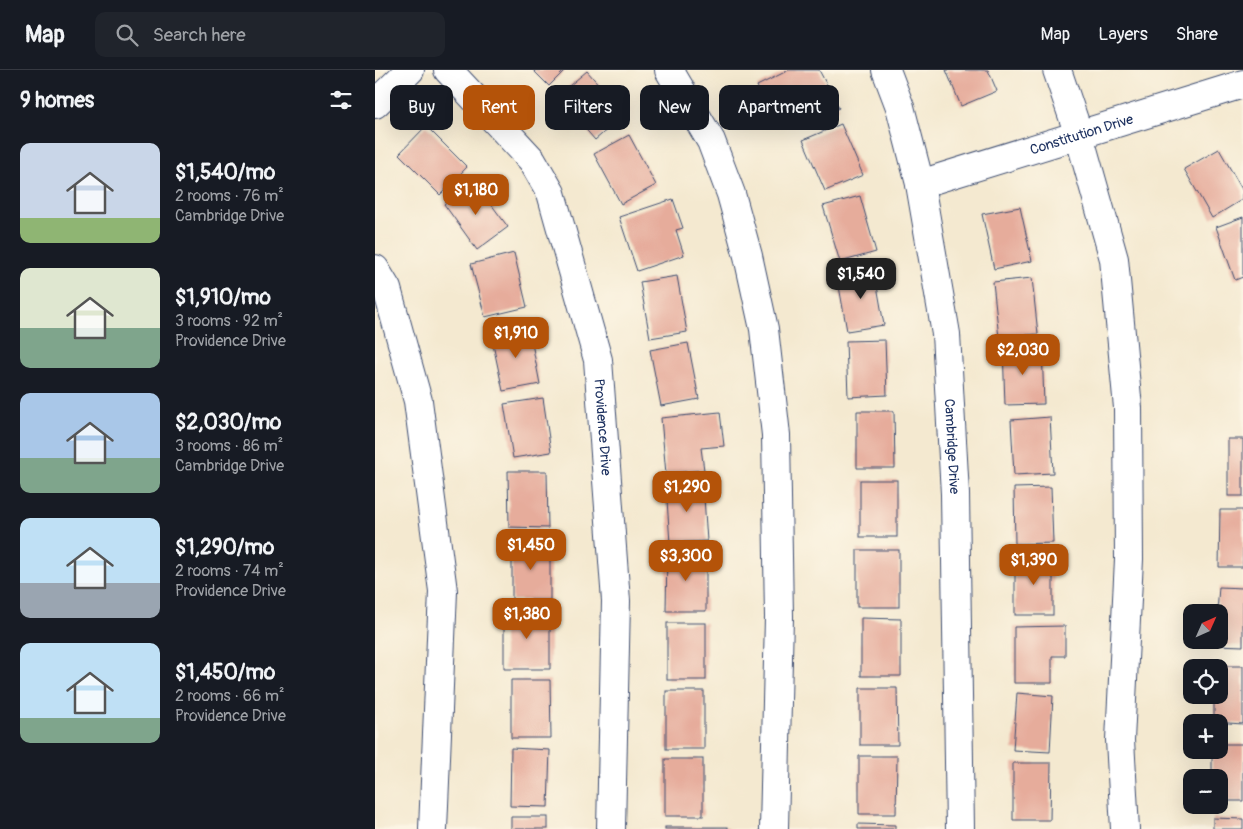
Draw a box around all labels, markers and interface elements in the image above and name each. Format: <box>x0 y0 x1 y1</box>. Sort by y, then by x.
search box <box>95 12 445 57</box>
text: Map <box>25 20 65 49</box>
icon: search <box>113 21 141 49</box>
text: Search here <box>153 23 246 47</box>
text: Map <box>1041 23 1070 46</box>
text: Layers <box>1098 23 1148 46</box>
text: Share <box>1176 23 1218 46</box>
chip: Buy <box>390 85 453 130</box>
chip: Rent <box>463 85 535 130</box>
chip: Filters <box>545 85 630 130</box>
chip: New <box>640 85 709 130</box>
chip: Apartment <box>719 85 839 130</box>
icon: filters <box>327 86 355 114</box>
text: 9 homes <box>20 87 94 114</box>
street label: Constitution Drive <box>1028 110 1135 158</box>
text: $1,540/mo <box>175 159 275 186</box>
icon: home <box>60 163 120 223</box>
pin: $1,180 <box>435 174 517 216</box>
text: $1,180 <box>454 180 498 200</box>
text: 2 rooms · 76 m² <box>175 186 284 206</box>
text: Cambridge Drive <box>175 206 284 226</box>
pin: $1,540 <box>820 258 902 300</box>
text: $1,540 <box>837 264 885 284</box>
text: $1,910/mo <box>175 284 271 311</box>
icon: home <box>60 288 120 348</box>
text: 3 rooms · 92 m² <box>175 311 283 331</box>
pin: $1,910 <box>475 316 557 359</box>
text: $1,910 <box>494 323 538 343</box>
text: Providence Drive <box>175 331 286 351</box>
pin: $2,030 <box>982 334 1064 376</box>
text: $2,030 <box>997 340 1049 360</box>
street label: Providence Drive <box>591 378 615 476</box>
street label: Cambridge Drive <box>941 398 964 495</box>
text: $2,030/mo <box>175 409 281 436</box>
icon: home <box>60 413 120 473</box>
text: 3 rooms · 86 m² <box>175 436 283 456</box>
text: Cambridge Drive <box>175 456 284 476</box>
pin: $1,290 <box>646 470 728 513</box>
text: $1,290 <box>663 477 711 497</box>
pin: $1,450 <box>490 528 572 571</box>
text: $1,290/mo <box>175 534 274 561</box>
text: $1,450 <box>507 535 555 555</box>
icon: home <box>60 538 120 598</box>
pin: $3,300 <box>645 540 727 582</box>
pin: $1,390 <box>993 544 1075 586</box>
text: $3,300 <box>660 546 712 566</box>
text: $1,390 <box>1010 550 1058 570</box>
text: 2 rooms · 74 m² <box>175 561 284 581</box>
text: Providence Drive <box>175 581 286 601</box>
pin: $1,380 <box>486 598 568 640</box>
text: $1,380 <box>504 604 550 624</box>
north arrow <box>1183 604 1227 649</box>
map controls <box>1183 604 1228 814</box>
text: $1,450/mo <box>175 659 275 686</box>
button: locate <box>1183 659 1228 704</box>
icon: home <box>60 663 120 723</box>
text: 2 rooms · 66 m² <box>175 686 285 706</box>
text: Providence Drive <box>175 706 286 726</box>
button: + <box>1183 714 1228 759</box>
button: − <box>1183 769 1228 814</box>

